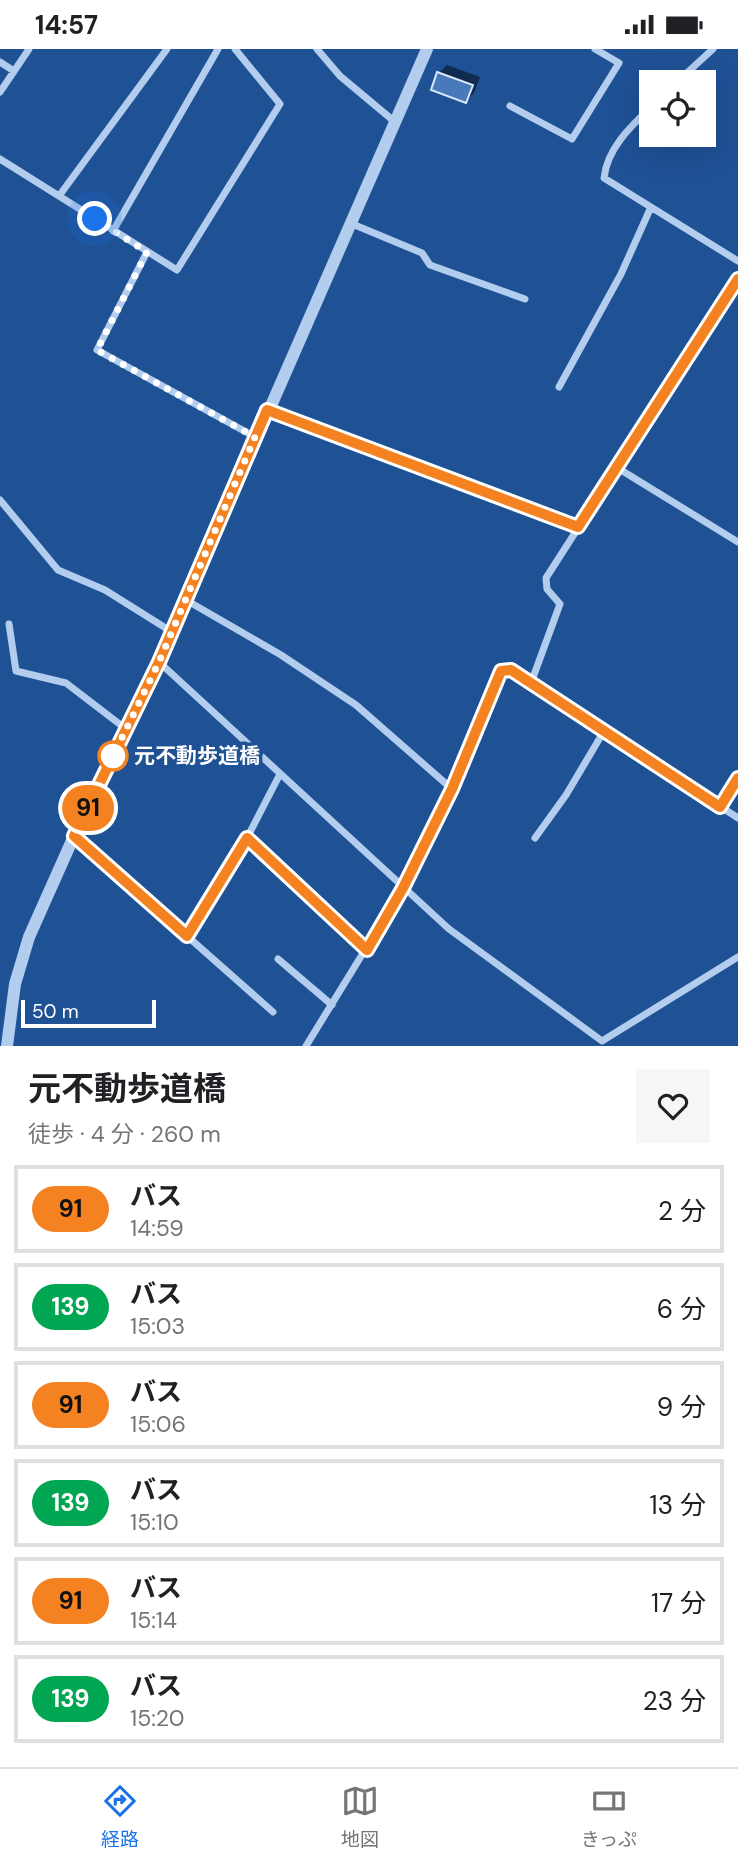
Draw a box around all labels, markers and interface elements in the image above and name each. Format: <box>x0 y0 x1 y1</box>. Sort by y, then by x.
text: 14:57 <box>35 8 98 42</box>
map controls <box>639 70 716 147</box>
button: locate <box>639 70 716 147</box>
your location <box>77 201 112 236</box>
marker: 元不動歩道橋 <box>98 741 128 771</box>
place label: 元不動歩道橋 <box>134 742 260 770</box>
line badge: 91 <box>56 785 119 831</box>
text: 91 <box>76 792 100 823</box>
scale bar <box>21 997 156 1029</box>
text: 50 m <box>32 999 79 1024</box>
text: 元不動歩道橋 <box>28 1067 226 1110</box>
button: heart <box>636 1069 710 1143</box>
text: 徒歩 · 4 分 · 260 m <box>28 1119 221 1149</box>
text: バス <box>130 1179 182 1213</box>
text: 91 <box>59 1193 82 1224</box>
text: 2 分 <box>658 1194 706 1228</box>
text: 14:59 <box>130 1213 184 1243</box>
text: バス <box>130 1277 182 1311</box>
text: 139 <box>52 1291 89 1322</box>
text: 6 分 <box>657 1292 706 1326</box>
text: 15:03 <box>130 1311 185 1341</box>
text: バス <box>130 1375 182 1409</box>
text: 91 <box>59 1389 82 1420</box>
text: 9 分 <box>657 1390 706 1424</box>
text: 15:06 <box>130 1409 186 1439</box>
text: バス <box>130 1473 182 1507</box>
text: 139 <box>52 1487 89 1518</box>
text: 13 分 <box>650 1488 706 1522</box>
text: 15:10 <box>130 1507 179 1537</box>
text: バス <box>130 1571 182 1605</box>
text: 91 <box>59 1585 82 1616</box>
text: 17 分 <box>651 1586 706 1620</box>
text: 15:14 <box>130 1605 177 1635</box>
text: バス <box>130 1669 182 1703</box>
text: 139 <box>52 1683 89 1714</box>
text: 23 分 <box>643 1684 706 1718</box>
text: 15:20 <box>130 1703 185 1733</box>
tab: 経路 <box>101 1782 139 1852</box>
tab: 地図 <box>341 1782 379 1852</box>
tab: きっぷ <box>581 1782 637 1852</box>

